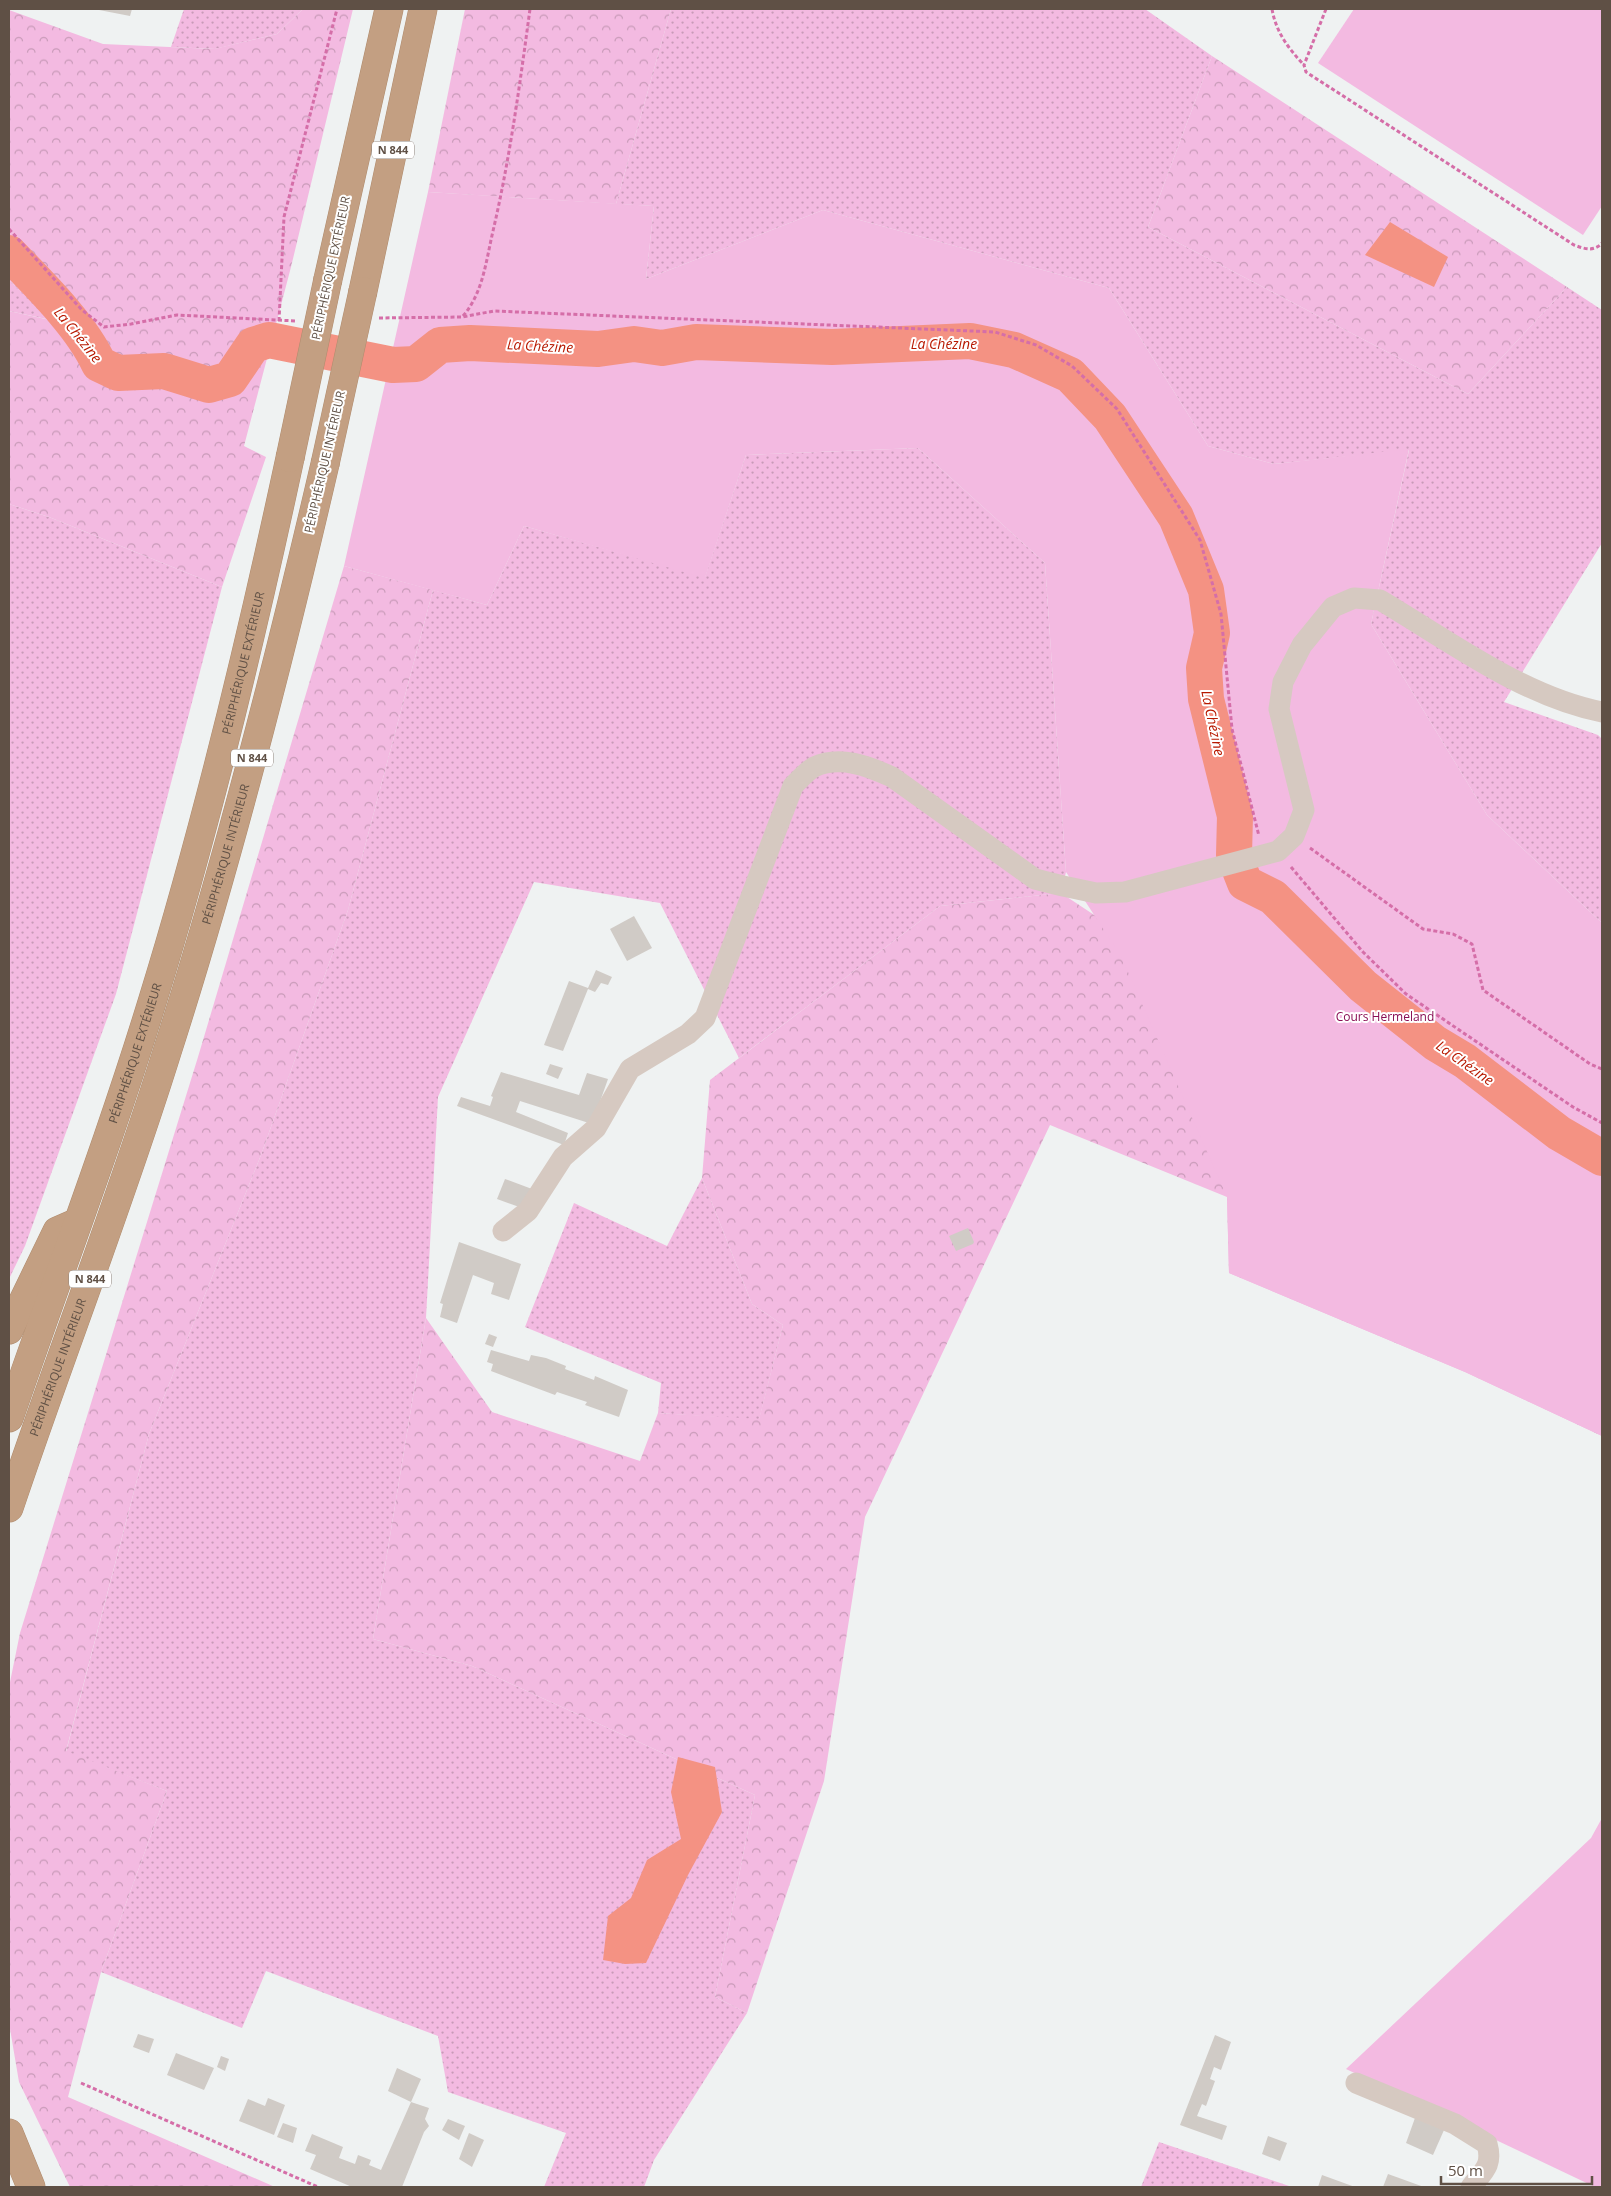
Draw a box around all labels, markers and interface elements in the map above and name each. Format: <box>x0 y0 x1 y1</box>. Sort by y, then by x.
road number: N 844 <box>372 142 414 158</box>
street label: PÉRIPHÉRIQUE EXTÉRIEUR <box>307 194 354 341</box>
water label: La Chézine <box>50 303 107 366</box>
water label: La Chézine <box>506 334 574 357</box>
water label: La Chézine <box>911 334 977 353</box>
street label: PÉRIPHÉRIQUE INTÉRIEUR <box>300 389 349 535</box>
street label: PÉRIPHÉRIQUE EXTÉRIEUR <box>218 589 268 736</box>
water label: La Chézine <box>1197 688 1230 757</box>
road number: N 844 <box>231 750 273 766</box>
street label: PÉRIPHÉRIQUE INTÉRIEUR <box>198 781 253 926</box>
street label: PÉRIPHÉRIQUE EXTÉRIEUR <box>104 980 166 1126</box>
park label: Cours Hermeland <box>1336 1008 1434 1025</box>
water label: La Chézine <box>1433 1036 1498 1089</box>
road number: N 844 <box>69 1270 111 1288</box>
street label: PÉRIPHÉRIQUE INTÉRIEUR <box>25 1295 90 1438</box>
scale bar <box>1441 2154 1592 2186</box>
text: 50 m <box>1448 2160 1483 2180</box>

